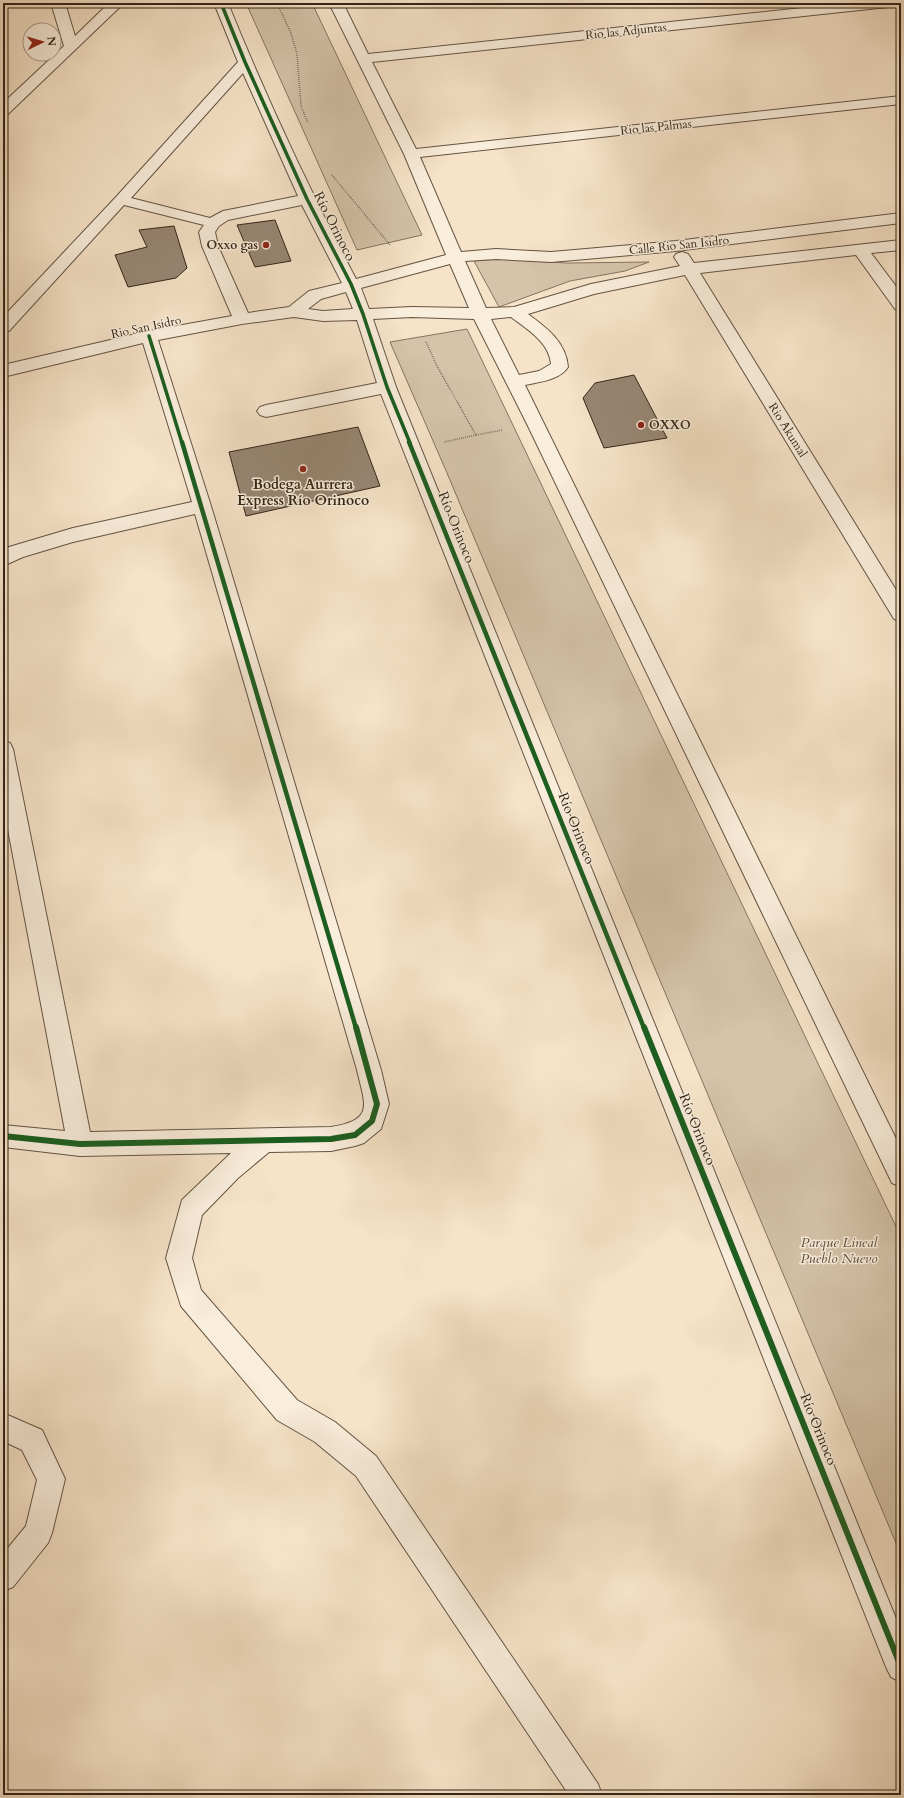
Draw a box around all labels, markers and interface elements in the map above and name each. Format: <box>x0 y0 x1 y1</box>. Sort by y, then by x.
street label: Rio las Adjuntas <box>585 19 667 43</box>
north arrow <box>22 22 62 62</box>
text: N <box>44 36 59 47</box>
street label: Rio las Palmas <box>620 115 692 139</box>
street label: Río Orinoco <box>309 188 360 265</box>
street label: Calle Rio San Isidro <box>628 232 730 258</box>
place label: Oxxo gas <box>206 237 258 253</box>
marker: Oxxo gas <box>261 240 271 250</box>
street label: Rio San Isidro <box>109 312 183 342</box>
street label: Rio Akumal <box>765 400 811 460</box>
place label: OXXO <box>649 417 691 433</box>
marker: OXXO <box>636 420 646 430</box>
marker: Bodega Aurrera Express Río Orinoco <box>298 464 308 474</box>
place label: Bodega Aurrera Express Río Orinoco <box>237 475 369 510</box>
street label: Río Orinoco <box>434 489 480 566</box>
street label: Río Orinoco <box>554 790 600 867</box>
street label: Río Orinoco <box>675 1091 721 1168</box>
park label: Parque Lineal Pueblo Nuevo <box>800 1233 879 1268</box>
street label: Río Orinoco <box>796 1391 842 1468</box>

